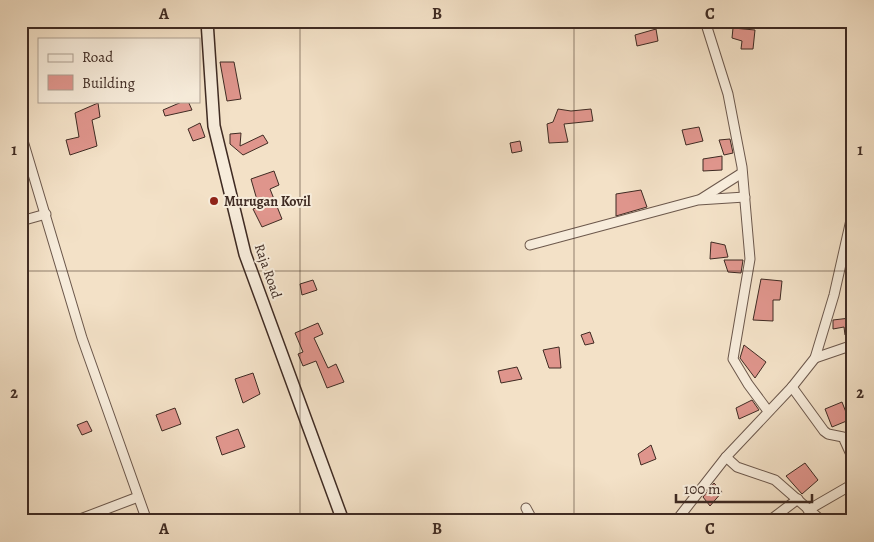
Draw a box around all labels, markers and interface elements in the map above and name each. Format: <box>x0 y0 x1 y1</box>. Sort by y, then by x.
text: A <box>158 3 170 25</box>
text: B <box>432 3 442 25</box>
text: C <box>705 3 715 25</box>
legend <box>38 38 200 102</box>
text: Road <box>82 47 114 67</box>
text: Building <box>82 73 135 93</box>
text: 1 <box>11 139 17 161</box>
text: 1 <box>857 139 863 161</box>
place label: Murugan Kovil <box>224 192 311 211</box>
marker: Murugan Kovil <box>208 195 220 207</box>
street label: Raja Road <box>250 241 286 301</box>
text: 2 <box>10 382 18 404</box>
text: 2 <box>856 382 864 404</box>
scale bar <box>676 472 813 504</box>
text: 100 m <box>684 479 721 499</box>
text: A <box>158 518 170 540</box>
text: B <box>432 518 442 540</box>
text: C <box>705 518 715 540</box>

